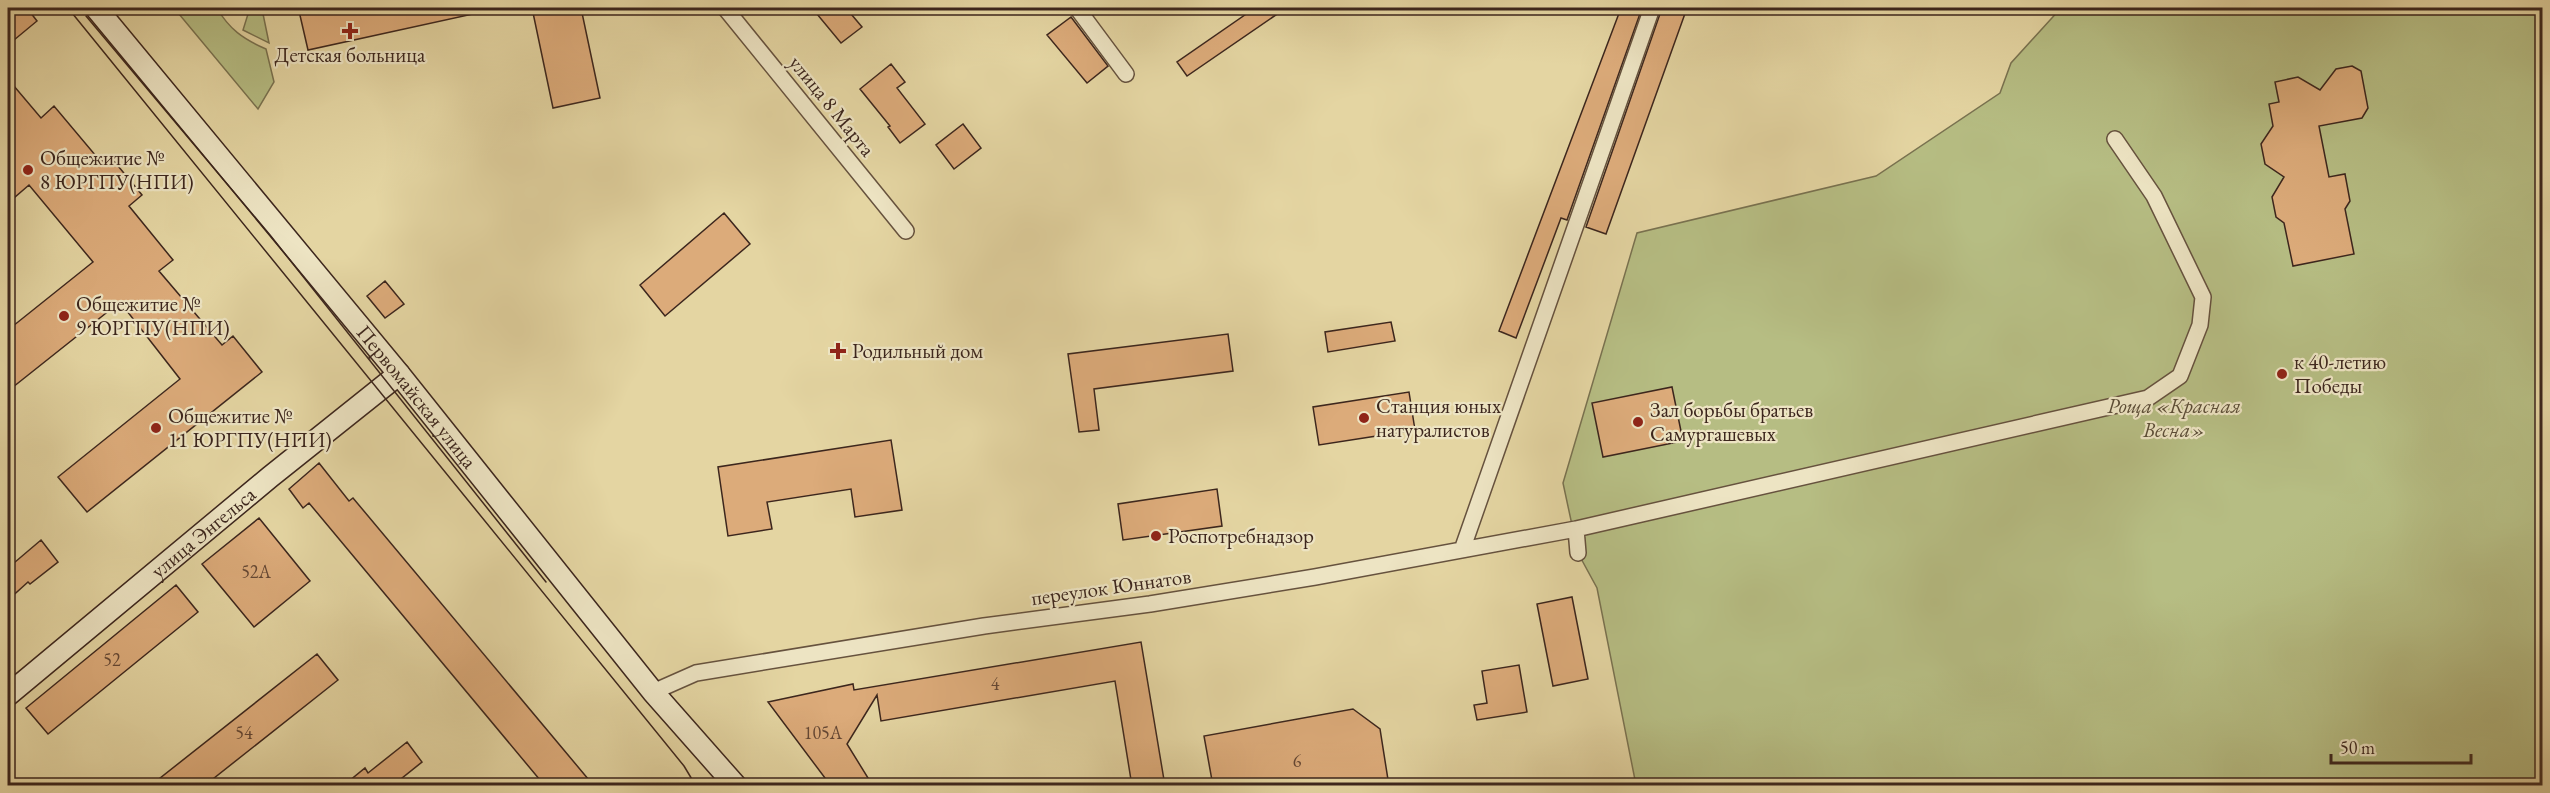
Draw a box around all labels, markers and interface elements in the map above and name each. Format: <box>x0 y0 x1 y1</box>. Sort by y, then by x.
marker: Детская больница <box>341 22 359 40</box>
place label: Детская больница <box>275 41 426 68</box>
street label: улица 8 Марта <box>783 50 882 162</box>
place label: Общежитие № 8 ЮРГПУ(НПИ) <box>40 144 194 195</box>
marker: Общежитие № 8 ЮРГПУ(НПИ) <box>21 163 35 177</box>
place label: Общежитие № 9 ЮРГПУ(НПИ) <box>76 290 230 341</box>
marker: Общежитие № 9 ЮРГПУ(НПИ) <box>57 309 71 323</box>
street label: Первомайская улица <box>351 319 484 474</box>
place label: Родильный дом <box>852 337 983 364</box>
marker: Родильный дом <box>829 342 847 360</box>
place label: к 40-летию Победы <box>2294 348 2386 399</box>
marker: к 40-летию Победы <box>2275 367 2289 381</box>
place label: Станция юных натуралистов <box>1376 392 1501 443</box>
park label: Роща «Красная Весна» <box>2107 392 2241 443</box>
place label: Зал борьбы братьев Самургашевых <box>1650 396 1813 447</box>
place label: Общежитие № 11 ЮРГПУ(НПИ) <box>168 402 332 453</box>
marker: Станция юных натуралистов <box>1357 411 1371 425</box>
marker: Зал борьбы братьев Самургашевых <box>1631 415 1645 429</box>
marker: Общежитие № 11 ЮРГПУ(НПИ) <box>149 421 163 435</box>
street label: улица Энгельса <box>145 480 262 584</box>
place label: Роспотребнадзор <box>1168 522 1314 549</box>
marker: Роспотребнадзор <box>1149 529 1163 543</box>
house number: 52А <box>241 560 271 583</box>
street label: переулок Юннатов <box>1029 562 1193 611</box>
house number: 52 <box>103 648 121 671</box>
house number: 4 <box>991 672 1000 695</box>
house number: 54 <box>235 721 253 744</box>
house number: 105А <box>804 721 843 744</box>
scale bar <box>2331 727 2470 765</box>
text: 50 m <box>2340 736 2375 759</box>
house number: 6 <box>1293 749 1302 772</box>

